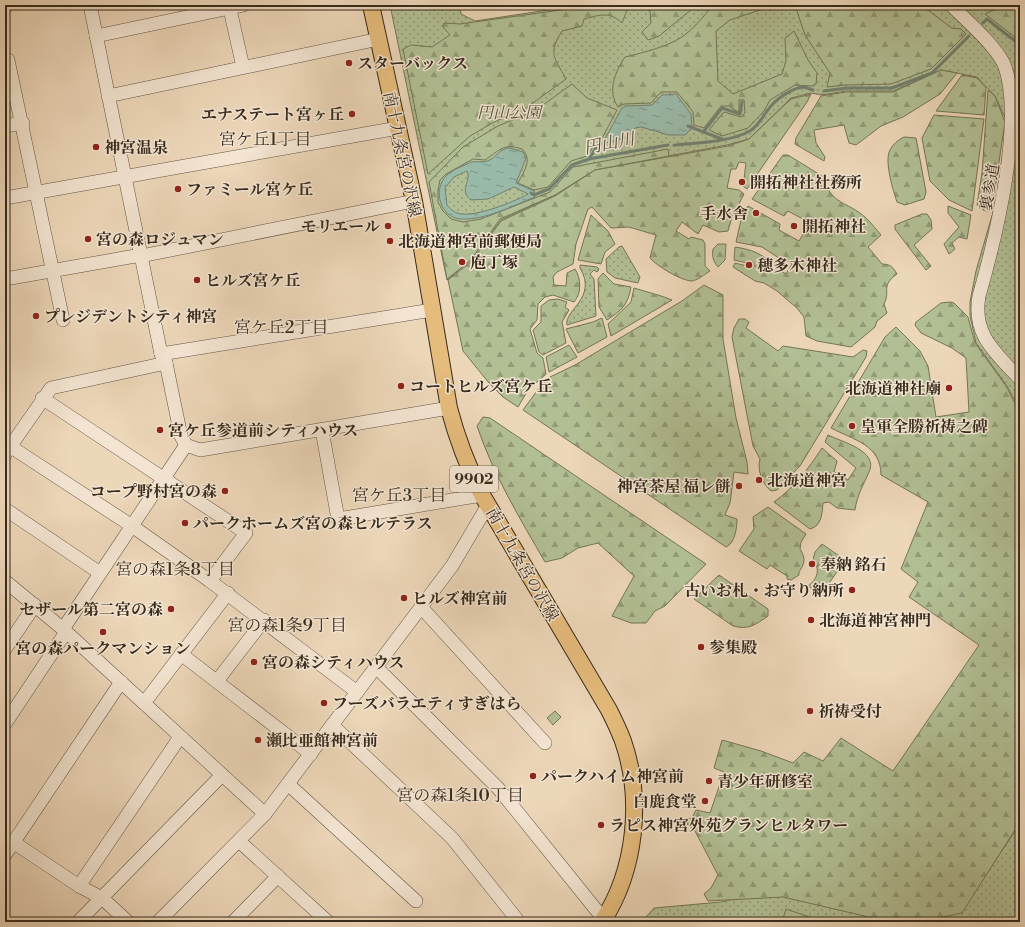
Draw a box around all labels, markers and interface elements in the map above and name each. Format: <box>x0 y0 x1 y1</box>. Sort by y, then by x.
place label: スターバックス <box>357 54 468 74</box>
marker: スターバックス <box>344 58 354 68</box>
street label: 南十九条宮の沢線 <box>379 90 425 219</box>
park label: 円山公園 <box>477 103 544 123</box>
place label: エナステート宮ヶ丘 <box>201 105 344 125</box>
marker: エナステート宮ヶ丘 <box>347 109 357 119</box>
water label: 円山川 <box>582 128 638 160</box>
district label: 宮ケ丘1丁目 <box>219 129 311 151</box>
place label: 神宮温泉 <box>104 138 168 158</box>
marker: 神宮温泉 <box>91 142 101 152</box>
street label: 裏参道 <box>976 162 1004 213</box>
place label: 開拓神社社務所 <box>750 173 862 193</box>
marker: 開拓神社社務所 <box>737 177 747 187</box>
place label: ファミール宮ケ丘 <box>186 180 313 200</box>
marker: ファミール宮ケ丘 <box>173 184 183 194</box>
place label: 手水舎 <box>700 204 748 224</box>
marker: 手水舎 <box>751 208 761 218</box>
place label: モリエール <box>301 217 380 237</box>
place label: 開拓神社 <box>802 217 866 237</box>
marker: モリエール <box>383 221 393 231</box>
marker: 開拓神社 <box>789 221 799 231</box>
place label: 宮の森ロジュマン <box>96 230 224 250</box>
place label: 北海道神宮前郵便局 <box>398 232 542 252</box>
marker: 宮の森ロジュマン <box>83 234 93 244</box>
marker: 北海道神宮前郵便局 <box>385 236 395 246</box>
place label: 庖丁塚 <box>470 253 518 273</box>
place label: 穂多木神社 <box>757 256 837 276</box>
marker: 庖丁塚 <box>457 257 467 267</box>
marker: 穂多木神社 <box>744 260 754 270</box>
place label: ヒルズ宮ケ丘 <box>205 271 301 291</box>
marker: ヒルズ宮ケ丘 <box>192 275 202 285</box>
place label: プレジデントシティ神宮 <box>44 307 217 327</box>
marker: プレジデントシティ神宮 <box>31 311 41 321</box>
district label: 宮ケ丘2丁目 <box>234 317 328 339</box>
place label: コートヒルズ宮ケ丘 <box>409 377 553 397</box>
place label: 北海道神社廟 <box>845 379 941 399</box>
marker: コートヒルズ宮ケ丘 <box>396 381 406 391</box>
marker: 北海道神社廟 <box>944 383 954 393</box>
place label: 皇軍全勝祈祷之碑 <box>860 417 988 437</box>
place label: 宮ケ丘参道前シティハウス <box>168 421 358 441</box>
marker: 皇軍全勝祈祷之碑 <box>847 421 857 431</box>
marker: 宮ケ丘参道前シティハウス <box>155 425 165 435</box>
road number: 9902 <box>450 466 498 492</box>
place label: 北海道神宮 <box>767 471 847 491</box>
marker: 北海道神宮 <box>754 475 764 485</box>
place label: 神宮茶屋 福レ餅 <box>616 477 731 497</box>
marker: 神宮茶屋 福レ餅 <box>734 481 744 491</box>
place label: コープ野村宮の森 <box>90 482 217 502</box>
district label: 宮ケ丘3丁目 <box>352 485 446 507</box>
marker: コープ野村宮の森 <box>220 486 230 496</box>
street label: 南十九条宮の沢線 <box>481 504 563 625</box>
place label: パークホームズ宮の森ヒルテラス <box>193 514 433 534</box>
marker: パークホームズ宮の森ヒルテラス <box>180 518 190 528</box>
place label: 奉納 銘石 <box>820 555 887 575</box>
district label: 宮の森1条8丁目 <box>115 559 235 581</box>
marker: 奉納 銘石 <box>807 559 817 569</box>
place label: 古いお札・お守り納所 <box>684 581 844 601</box>
marker: 古いお札・お守り納所 <box>847 585 857 595</box>
place label: ヒルズ神宮前 <box>412 589 508 609</box>
marker: ヒルズ神宮前 <box>399 593 409 603</box>
place label: セザール第二宮の森 <box>19 600 163 620</box>
marker: セザール第二宮の森 <box>166 604 176 614</box>
place label: 北海道神宮神門 <box>819 611 931 631</box>
district label: 宮の森1条9丁目 <box>227 615 347 637</box>
marker: 北海道神宮神門 <box>806 615 816 625</box>
marker: 宮の森パークマンション <box>98 627 108 637</box>
place label: 参集殿 <box>709 638 757 658</box>
place label: 宮の森パークマンション <box>15 639 191 659</box>
marker: 参集殿 <box>696 642 706 652</box>
place label: 宮の森シティハウス <box>262 653 404 673</box>
marker: 宮の森シティハウス <box>249 657 259 667</box>
place label: フーズバラエティすぎはら <box>332 694 521 714</box>
marker: フーズバラエティすぎはら <box>319 698 329 708</box>
place label: 祈祷受付 <box>818 702 882 722</box>
marker: 祈祷受付 <box>805 706 815 716</box>
place label: 瀬比亜館神宮前 <box>266 731 378 751</box>
marker: 瀬比亜館神宮前 <box>253 735 263 745</box>
place label: パークハイム神宮前 <box>541 767 684 787</box>
marker: パークハイム神宮前 <box>528 771 538 781</box>
place label: 青少年研修室 <box>717 772 813 792</box>
marker: 青少年研修室 <box>704 776 714 786</box>
district label: 宮の森1条10丁目 <box>396 785 524 807</box>
place label: 白鹿食堂 <box>633 792 697 812</box>
marker: 白鹿食堂 <box>700 796 710 806</box>
place label: ラピス神宮外苑グランヒルタワー <box>609 816 848 836</box>
marker: ラピス神宮外苑グランヒルタワー <box>596 820 606 830</box>

